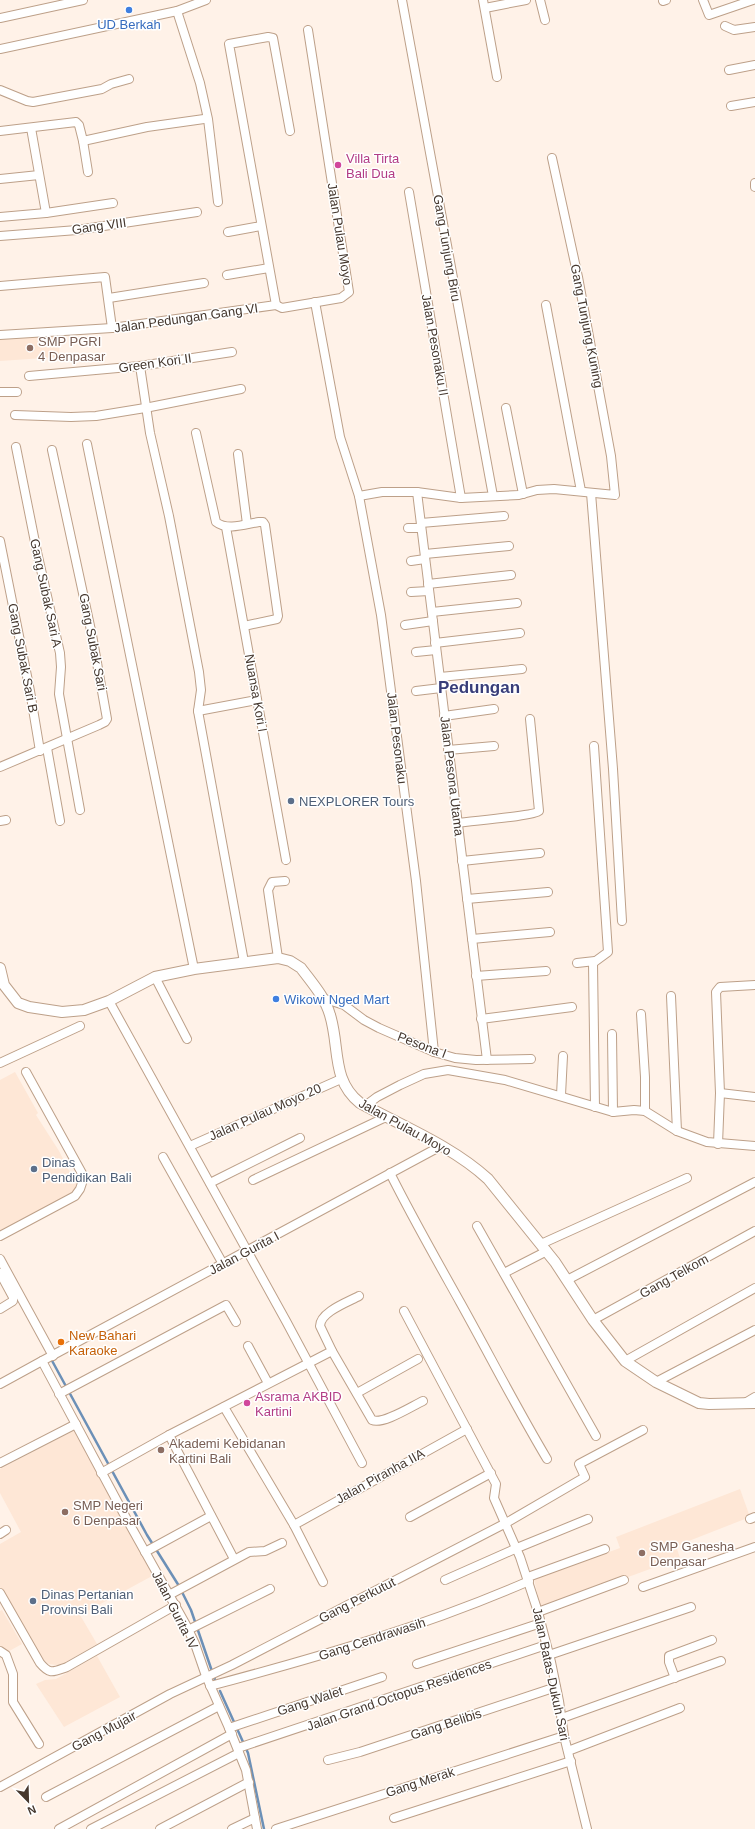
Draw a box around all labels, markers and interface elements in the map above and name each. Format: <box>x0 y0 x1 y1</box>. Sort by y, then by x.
marker: UD Berkah <box>124 5 134 15</box>
place label: UD Berkah <box>97 17 161 32</box>
place label: Villa Tirta Bali Dua <box>346 151 400 181</box>
marker: Villa Tirta Bali Dua <box>333 160 343 170</box>
street label: Jalan Pulau Moyo <box>325 182 355 286</box>
street label: Gang Tunjung Biru <box>430 193 464 303</box>
street label: Gang VIII <box>71 215 127 237</box>
street label: Gang Tunjung Kuning <box>568 263 606 389</box>
street label: Jalan Pesonaku II <box>419 293 451 397</box>
street label: Jalan Pedungan Gang VI <box>113 300 259 336</box>
place label: SMP PGRI 4 Denpasar <box>38 334 106 364</box>
marker: SMP PGRI 4 Denpasar <box>25 343 35 353</box>
street label: Green Kori II <box>117 350 193 376</box>
street label: Gang Subak Sari A <box>27 537 65 649</box>
street label: Gang Subak Sari <box>76 592 110 692</box>
street label: Gang Subak Sari B <box>5 602 41 714</box>
street label: Nuansa Kori I <box>242 653 270 733</box>
district label: Pedungan <box>438 678 520 697</box>
street label: Jalan Pesonaku <box>384 691 410 785</box>
street label: Jalan Pesona Utama <box>437 715 467 838</box>
place label: NEXPLORER Tours <box>299 794 415 809</box>
marker: NEXPLORER Tours <box>286 796 296 806</box>
place label: Wikowi Nged Mart <box>284 992 390 1007</box>
marker: Wikowi Nged Mart <box>271 994 281 1004</box>
street label: Pesona I <box>395 1029 449 1061</box>
street label: Jalan Pulau Moyo 20 <box>206 1080 324 1144</box>
street label: Jalan Pulau Moyo <box>356 1095 454 1159</box>
place label: Dinas Pendidikan Bali <box>42 1155 132 1185</box>
marker: Dinas Pendidikan Bali <box>29 1164 39 1174</box>
street label: Jalan Gurita I <box>206 1228 282 1278</box>
street label: Gang Telkom <box>637 1251 711 1301</box>
place label: New Bahari Karaoke <box>69 1328 136 1358</box>
marker: New Bahari Karaoke <box>56 1337 66 1347</box>
place label: Asrama AKBID Kartini <box>255 1389 342 1419</box>
marker: Asrama AKBID Kartini <box>242 1398 252 1408</box>
place label: Akademi Kebidanan Kartini Bali <box>169 1436 285 1466</box>
marker: Akademi Kebidanan Kartini Bali <box>156 1445 166 1455</box>
street label: Jalan Piranha IIA <box>333 1445 427 1507</box>
place label: SMP Negeri 6 Denpasar <box>73 1498 143 1528</box>
marker: SMP Negeri 6 Denpasar <box>60 1507 70 1517</box>
place label: SMP Ganesha Denpasar <box>650 1539 735 1569</box>
marker: SMP Ganesha Denpasar <box>637 1548 647 1558</box>
street label: Jalan Gurita IV <box>149 1568 201 1652</box>
street label: Gang Perkutut <box>316 1574 398 1626</box>
place label: Dinas Pertanian Provinsi Bali <box>41 1587 134 1617</box>
marker: Dinas Pertanian Provinsi Bali <box>28 1596 38 1606</box>
street label: Jalan Batas Dukuh Sari <box>530 1606 572 1742</box>
street label: Gang Cendrawasih <box>317 1615 427 1663</box>
street label: Jalan Grand Octopus Residences <box>305 1656 494 1734</box>
street label: Gang Walet <box>275 1683 345 1719</box>
street label: Gang Belibis <box>409 1705 484 1743</box>
street label: Gang Mujair <box>69 1707 139 1754</box>
street label: Gang Merak <box>384 1764 457 1800</box>
north arrow <box>8 1781 48 1821</box>
text: N <box>26 1803 38 1817</box>

